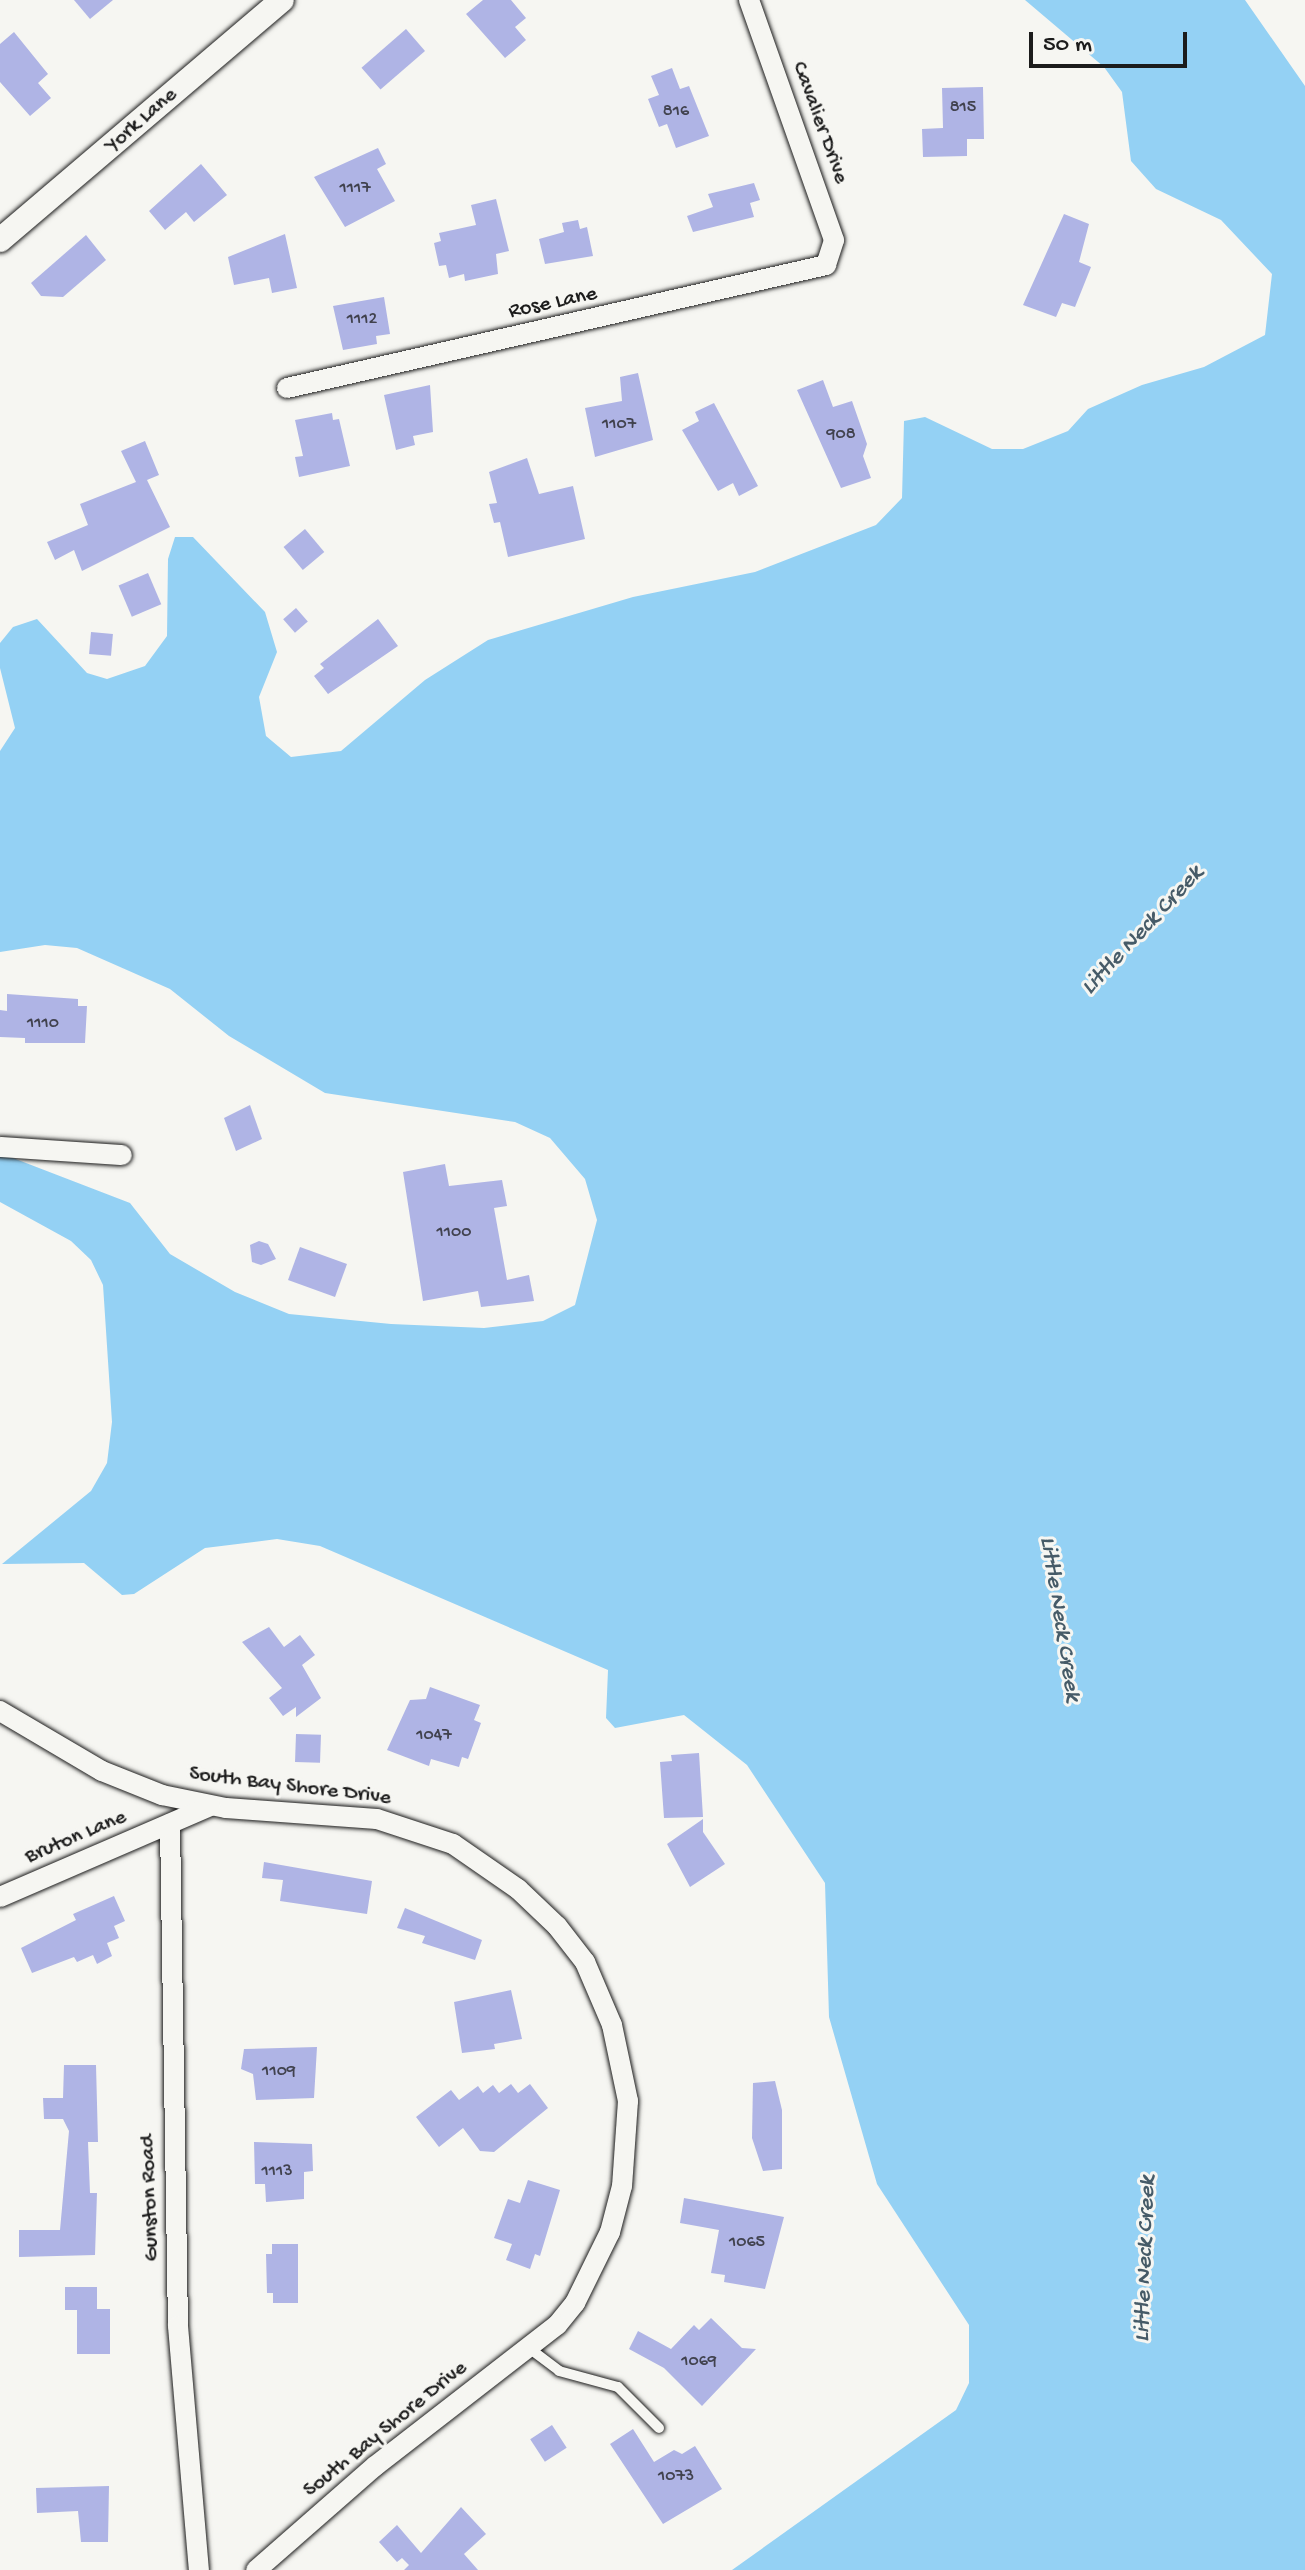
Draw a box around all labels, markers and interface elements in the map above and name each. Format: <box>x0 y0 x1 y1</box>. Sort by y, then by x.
scale bar <box>1033 16 1191 66</box>
text: 50 m <box>1043 31 1092 60</box>
street label: Cavalier Drive <box>785 58 853 188</box>
street label: York Lane <box>101 83 183 159</box>
house number: 815 <box>950 97 976 119</box>
house number: 816 <box>663 101 689 123</box>
house number: 1117 <box>339 178 371 200</box>
street label: Rose Lane <box>506 282 600 326</box>
house number: 1112 <box>347 309 377 331</box>
house number: 1107 <box>602 414 636 436</box>
house number: 908 <box>826 424 856 446</box>
water label: Little Neck Creek <box>1076 860 1210 1002</box>
house number: 1110 <box>27 1013 59 1035</box>
house number: 1100 <box>437 1222 471 1244</box>
water label: Little Neck Creek <box>1032 1535 1086 1703</box>
house number: 1047 <box>416 1725 452 1747</box>
street label: South Bay Shore Drive <box>188 1762 392 1812</box>
street label: Bruton Lane <box>21 1805 131 1871</box>
house number: 1109 <box>262 2061 296 2083</box>
street label: Gunston Road <box>136 2134 166 2262</box>
house number: 1113 <box>261 2161 293 2183</box>
water label: Little Neck Creek <box>1129 2175 1163 2343</box>
house number: 1065 <box>729 2232 765 2254</box>
house number: 1069 <box>681 2351 717 2373</box>
street label: South Bay Shore Drive <box>299 2356 473 2504</box>
house number: 1073 <box>658 2466 694 2488</box>

